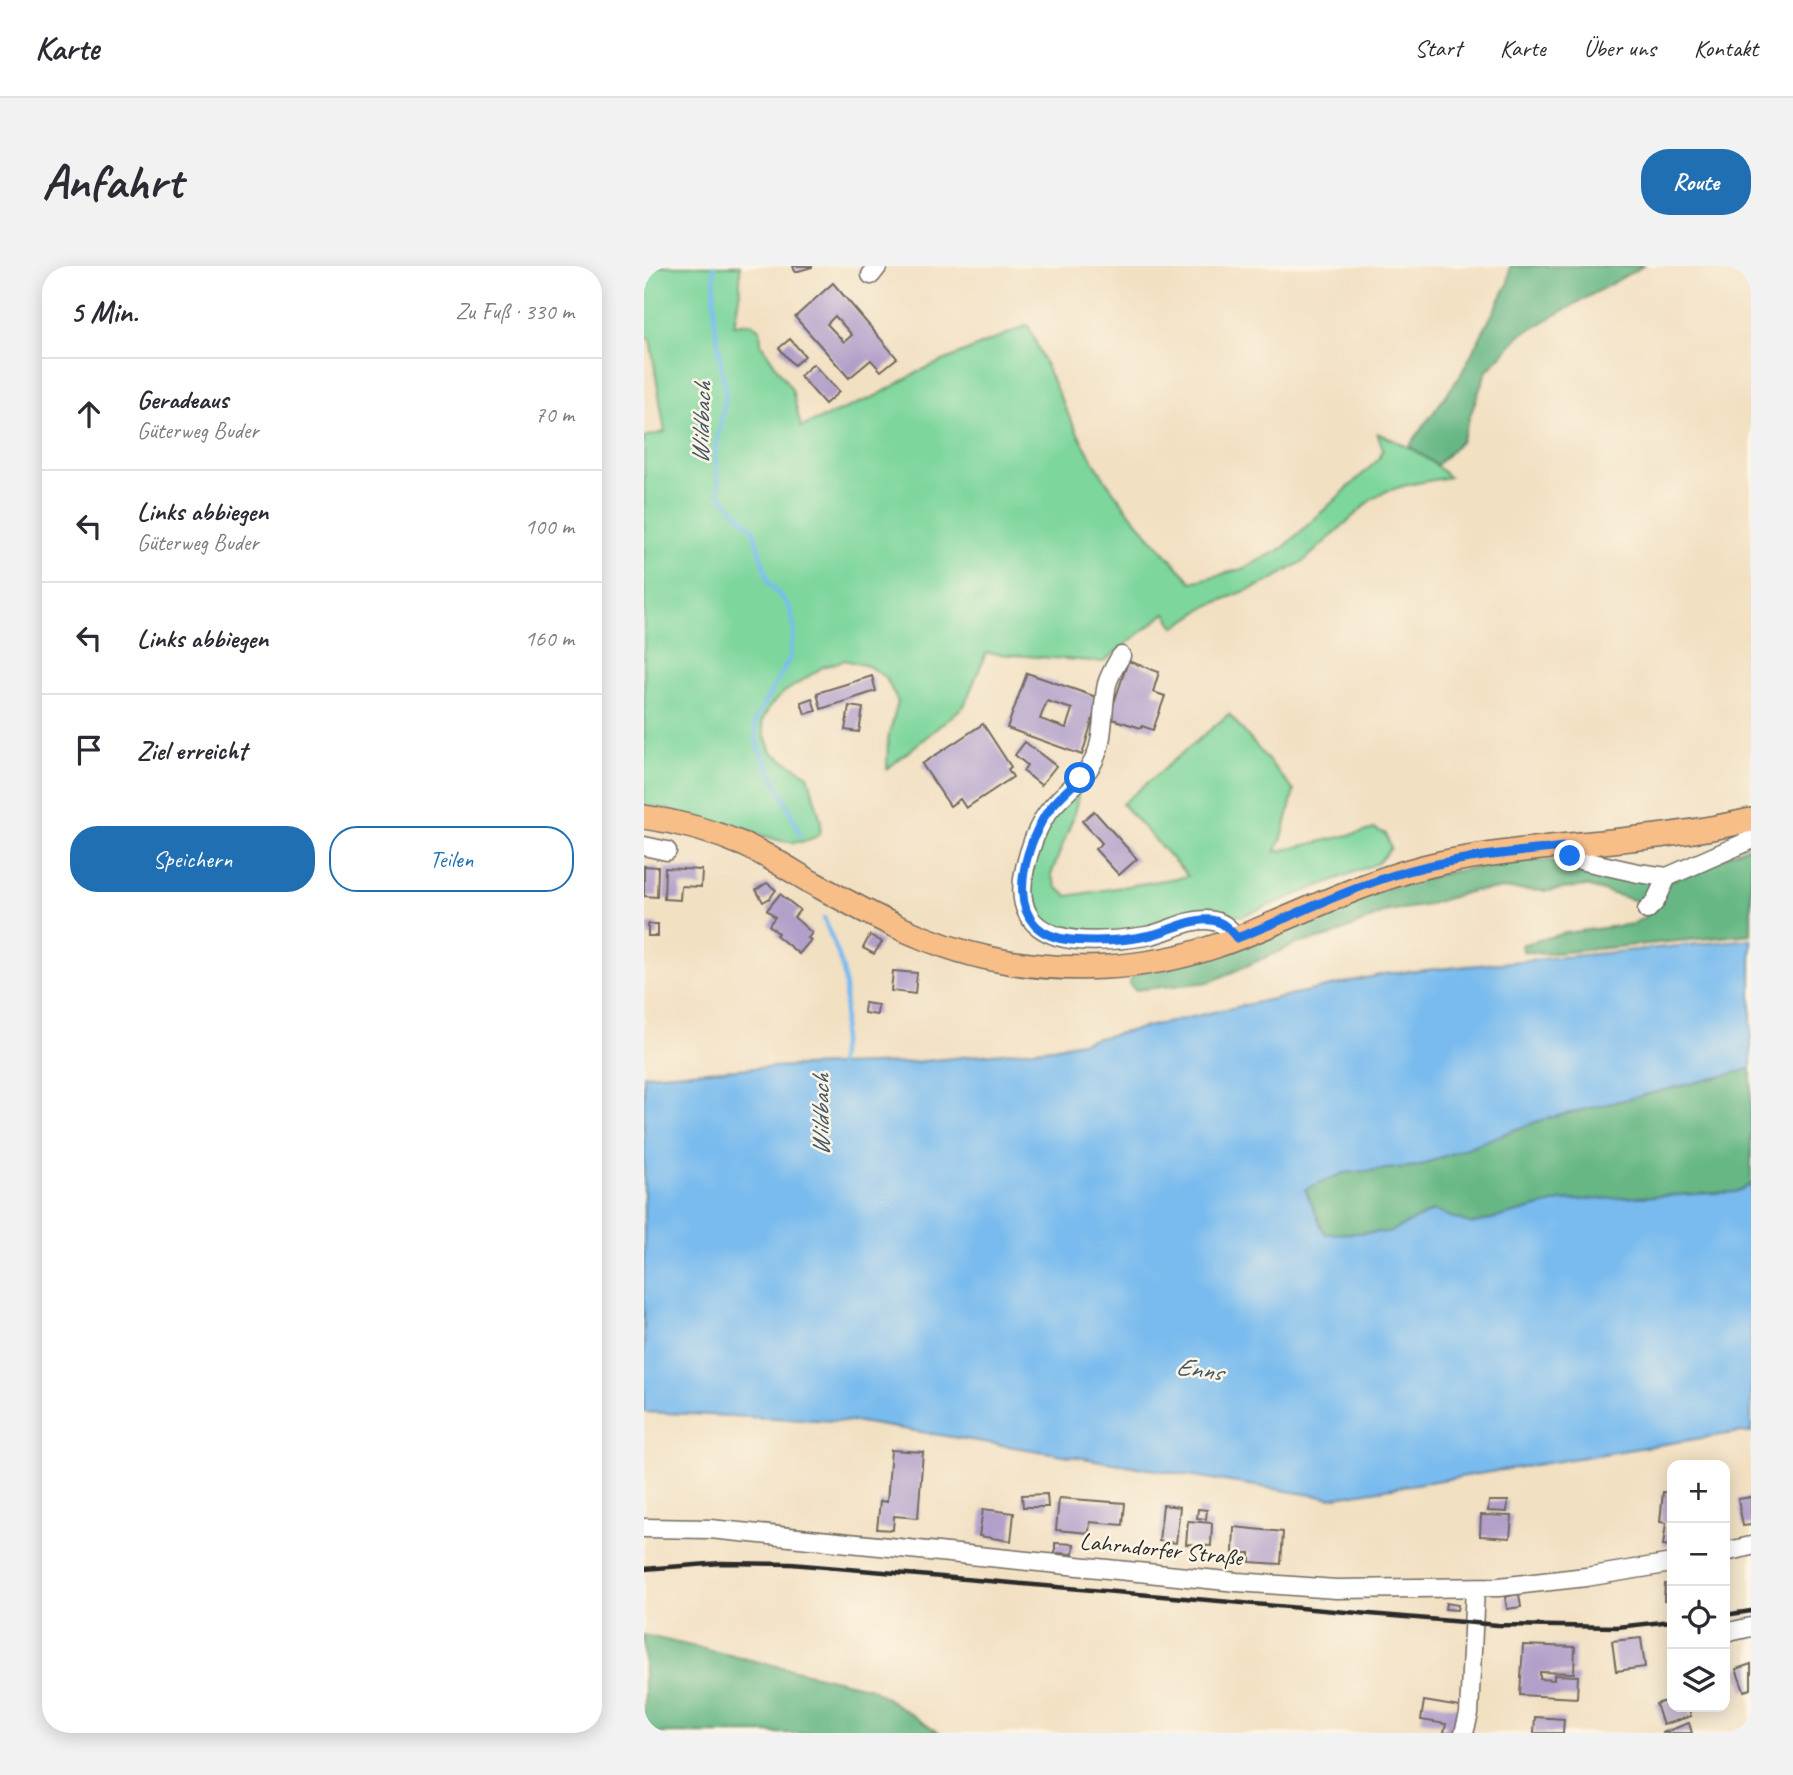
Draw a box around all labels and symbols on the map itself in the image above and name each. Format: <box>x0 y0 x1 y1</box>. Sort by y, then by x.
water label: Wildbach <box>683 379 719 464</box>
route start <box>1064 762 1095 793</box>
route end <box>1554 840 1585 871</box>
water label: Wildbach <box>804 1072 837 1156</box>
water label: Enns <box>1174 1349 1228 1389</box>
street label: Lahrndorfer Straße <box>1078 1526 1246 1573</box>

